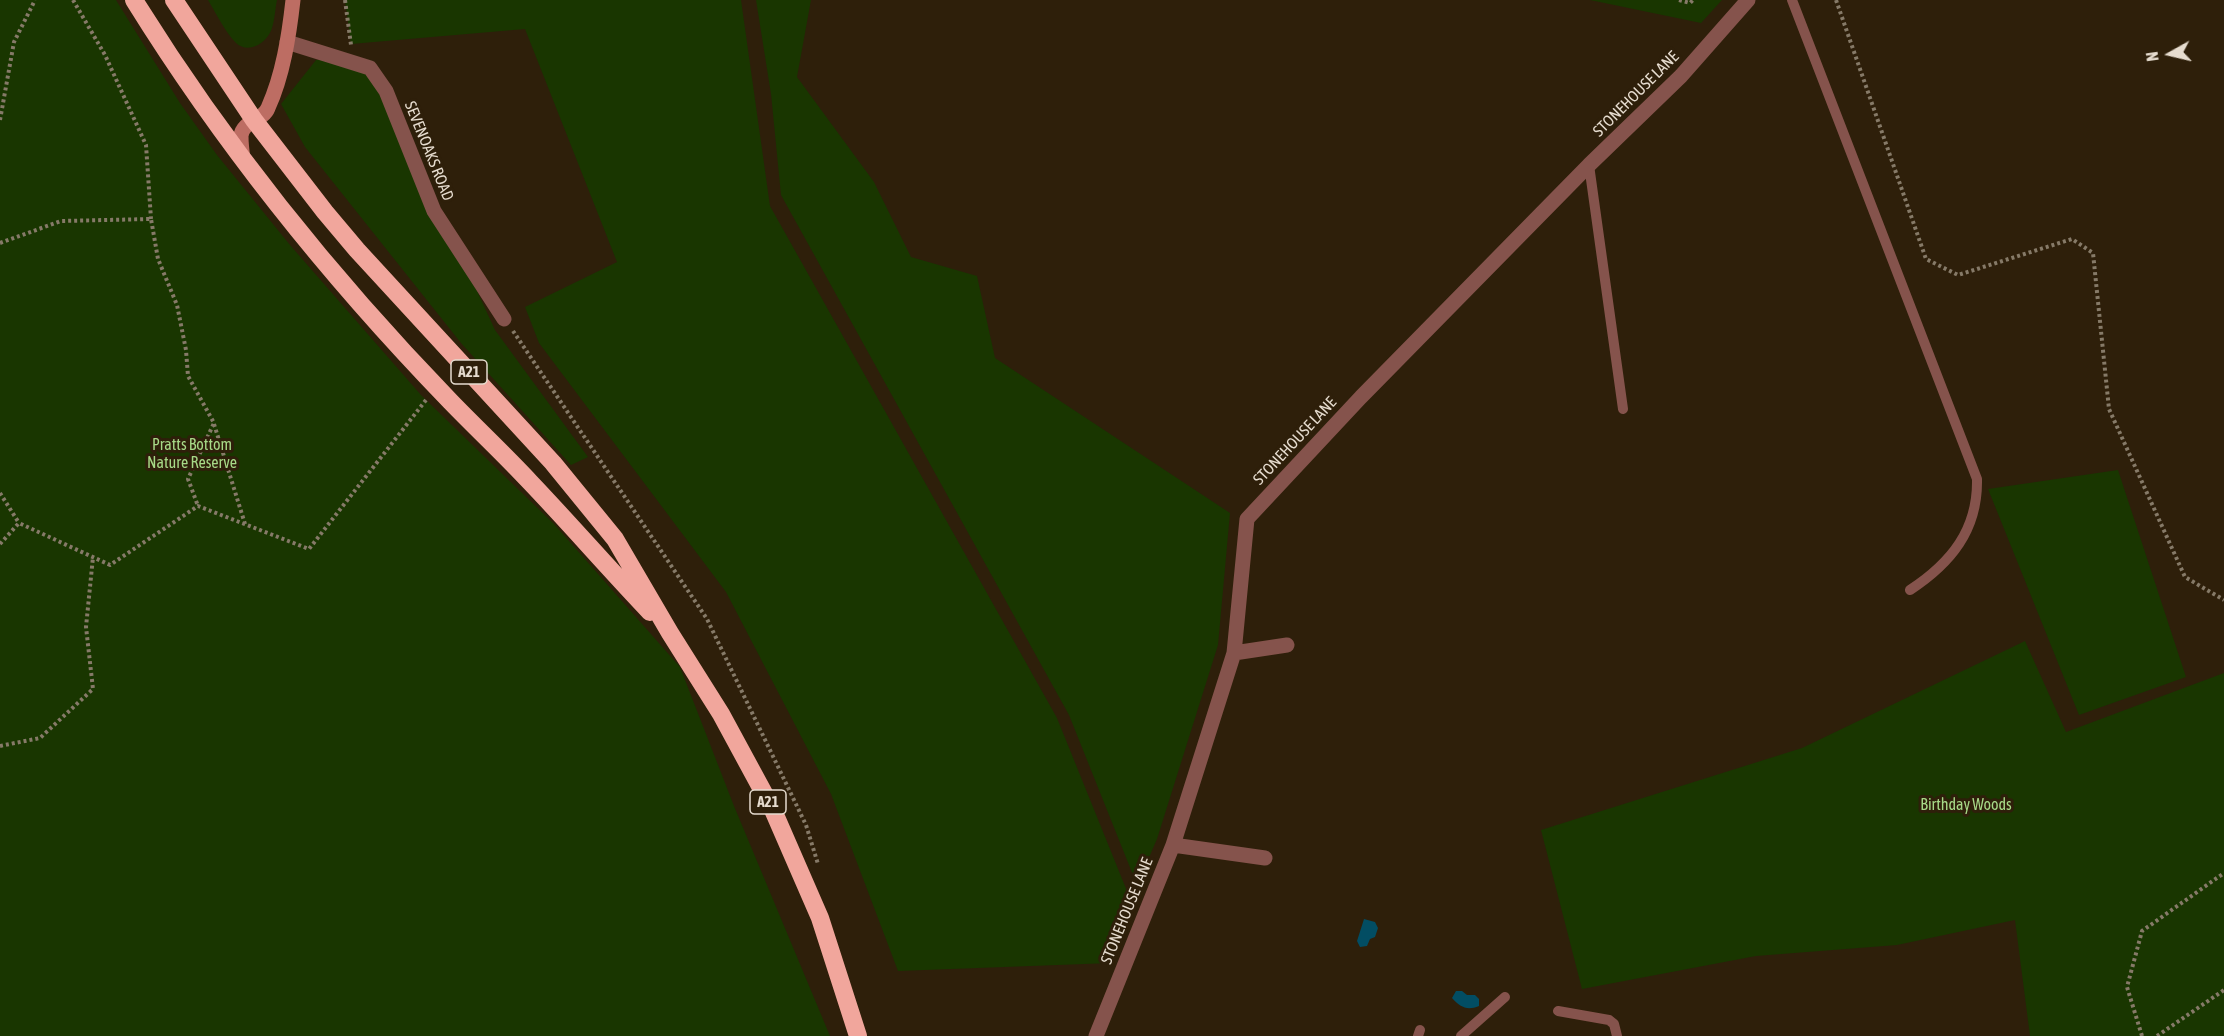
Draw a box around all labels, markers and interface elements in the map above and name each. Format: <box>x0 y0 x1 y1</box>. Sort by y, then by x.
north arrow <box>2140 24 2200 84</box>
street label: STONEHOUSE LANE <box>1589 47 1683 141</box>
text: N <box>2143 51 2162 62</box>
street label: SEVENOAKS ROAD <box>400 98 458 204</box>
road number: A21 <box>451 360 487 384</box>
street label: STONEHOUSE LANE <box>1249 393 1341 489</box>
park label: Pratts Bottom Nature Reserve <box>147 435 237 473</box>
road number: A21 <box>750 790 786 814</box>
park label: Birthday Woods <box>1920 795 2012 815</box>
street label: STONEHOUSE LANE <box>1097 855 1157 967</box>

